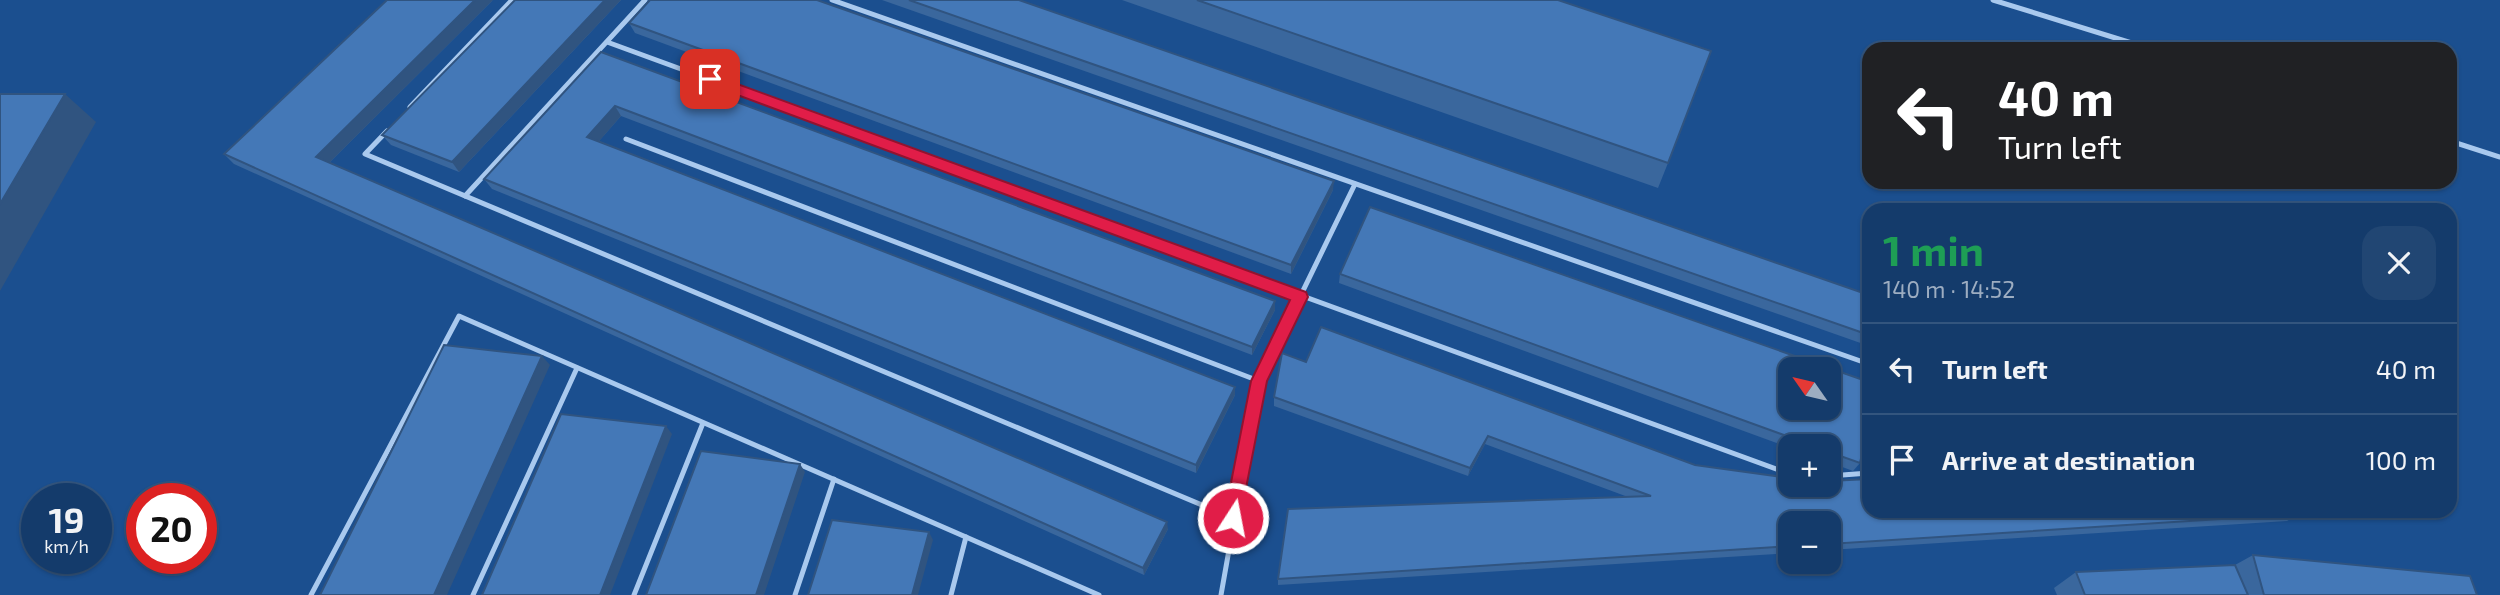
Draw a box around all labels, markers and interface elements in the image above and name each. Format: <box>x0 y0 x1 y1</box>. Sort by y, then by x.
pin <box>680 49 740 109</box>
icon: arrive <box>691 60 729 98</box>
text: 40 m <box>1998 67 2114 126</box>
icon: left <box>1883 70 1974 161</box>
text: Turn left <box>1998 127 2122 165</box>
text: 1 min <box>1883 224 1984 274</box>
button: close <box>2362 226 2436 300</box>
text: 140 m · 14:52 <box>1883 275 2015 303</box>
icon: left <box>1883 350 1921 388</box>
text: Turn left <box>1942 353 2048 384</box>
text: 40 m <box>2376 353 2436 384</box>
north arrow <box>1778 357 1841 420</box>
map controls <box>1778 357 1841 574</box>
button: + <box>1778 434 1841 497</box>
icon: arrive <box>1883 441 1921 479</box>
text: Arrive at destination <box>1942 444 2195 475</box>
text: 100 m <box>2366 444 2436 475</box>
position arrow <box>1196 481 1270 555</box>
speed limit sign: 20 <box>126 483 217 574</box>
text: 19 <box>49 498 84 540</box>
button: − <box>1778 511 1841 574</box>
text: km/h <box>44 535 89 557</box>

